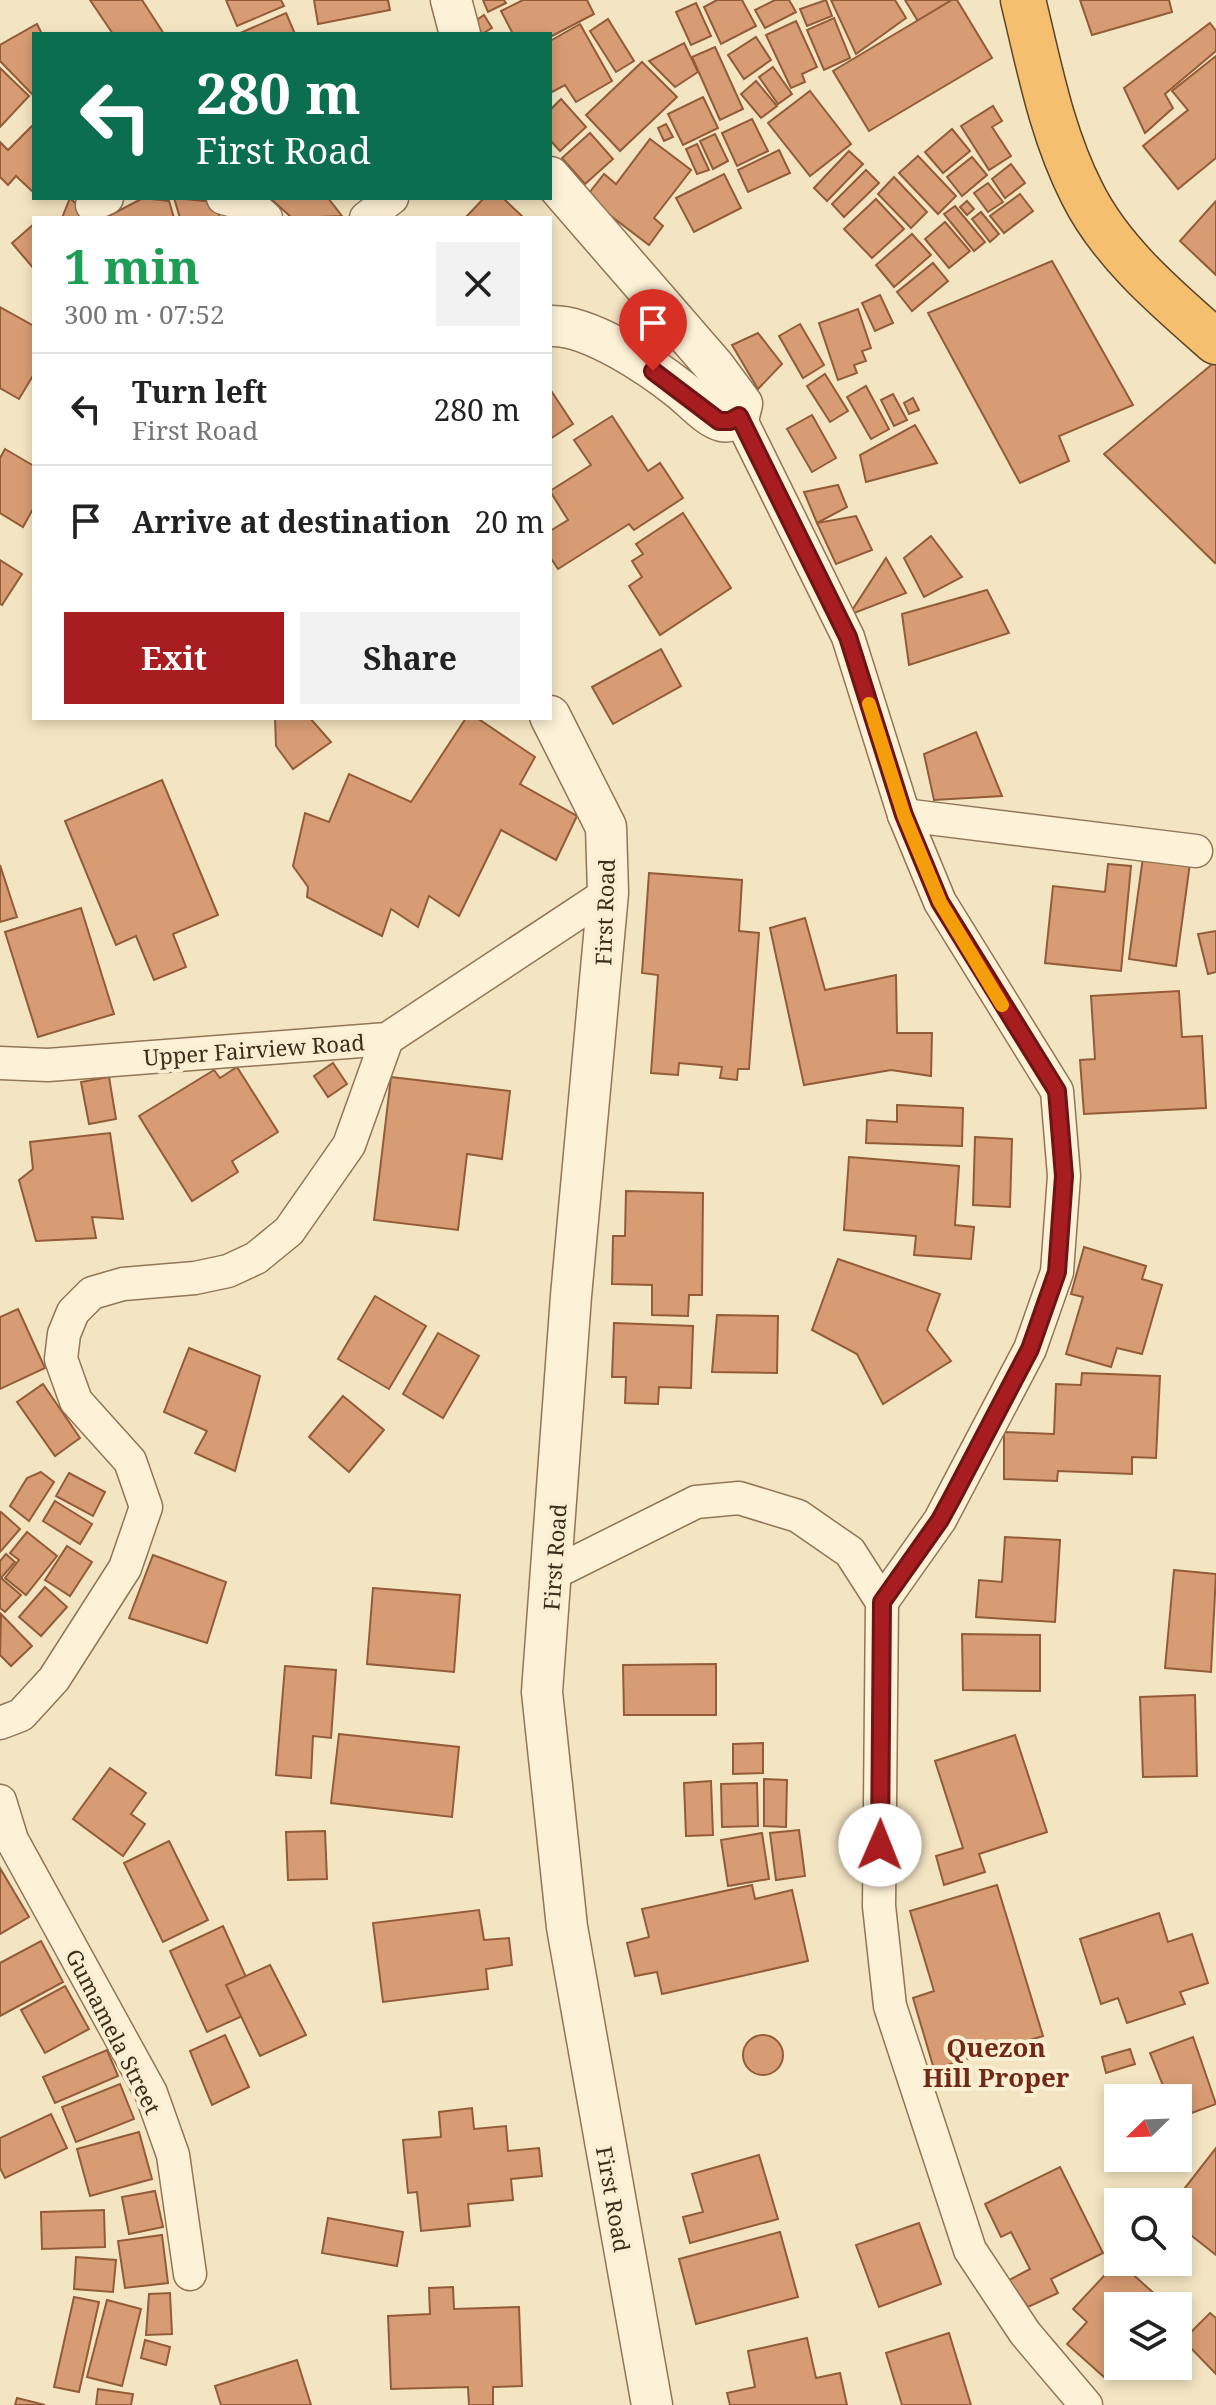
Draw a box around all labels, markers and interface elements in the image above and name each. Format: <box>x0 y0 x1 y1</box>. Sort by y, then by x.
text: 280 m <box>196 54 361 130</box>
icon: left <box>64 64 168 168</box>
text: First Road <box>196 126 371 175</box>
text: 1 min <box>64 233 200 298</box>
button: close <box>436 242 520 326</box>
pin <box>619 289 687 371</box>
text: 300 m · 07:52 <box>64 296 225 332</box>
icon: arrive <box>631 301 675 345</box>
text: Turn left <box>132 371 267 412</box>
icon: left <box>64 387 108 431</box>
text: 280 m <box>434 389 520 430</box>
text: First Road <box>132 412 258 448</box>
icon: arrive <box>64 499 108 543</box>
text: Arrive at destination <box>132 501 451 542</box>
text: 20 m <box>475 501 544 542</box>
button: Exit <box>64 612 284 704</box>
button: Share <box>300 612 520 704</box>
street label: First Road <box>587 858 621 966</box>
street label: Upper Fairview Road <box>142 1026 366 1072</box>
street label: First Road <box>535 1502 573 1611</box>
position arrow <box>838 1803 922 1887</box>
street label: Gumamela Street <box>59 1943 169 2119</box>
district label: Quezon Hill Proper <box>923 2029 1070 2095</box>
north arrow <box>1104 2084 1192 2172</box>
map controls <box>1104 2084 1192 2380</box>
street label: First Road <box>590 2144 638 2255</box>
button: search <box>1104 2188 1192 2276</box>
button: layers <box>1104 2292 1192 2380</box>

